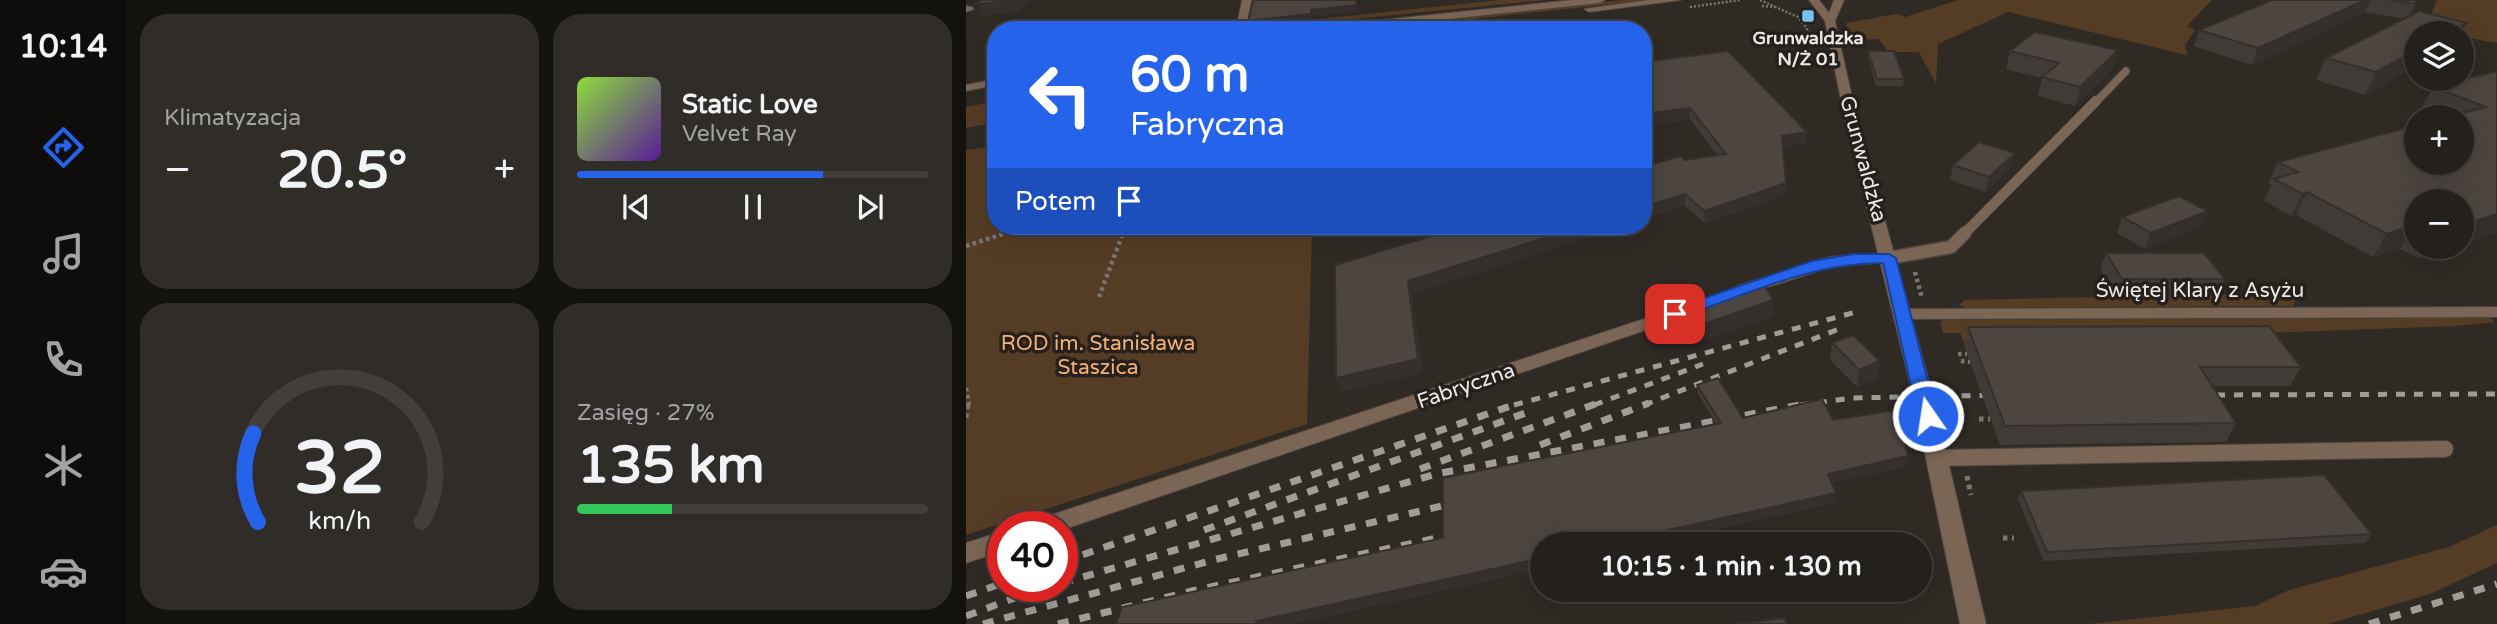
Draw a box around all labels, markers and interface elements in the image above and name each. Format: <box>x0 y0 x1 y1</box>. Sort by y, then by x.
marker: Grunwaldzka N/Ż 01 <box>1800 8 1816 24</box>
map controls <box>2404 21 2474 259</box>
button: layers <box>2404 21 2474 91</box>
place label: Grunwaldzka N/Ż 01 <box>1752 27 1864 70</box>
text: 10:14 <box>19 28 107 66</box>
text: 60 m <box>1130 46 1249 105</box>
icon: left <box>1015 49 1106 140</box>
text: Static Love <box>682 89 818 120</box>
street label: Grunwaldzka <box>1834 93 1892 225</box>
text: Klimatyzacja <box>164 104 301 132</box>
button: + <box>2404 105 2474 175</box>
text: Fabryczna <box>1130 106 1285 144</box>
text: Velvet Ray <box>682 120 797 148</box>
icon: directions <box>39 123 88 172</box>
text: 20.5° <box>277 139 407 202</box>
text: − <box>164 147 191 193</box>
text: + <box>494 147 515 193</box>
icon: arrive <box>1110 182 1148 220</box>
text: Potem <box>1015 186 1096 217</box>
icon: previous <box>617 188 655 226</box>
icon: pause <box>734 188 772 226</box>
icon: next <box>851 188 889 226</box>
button: − <box>2404 189 2474 259</box>
icon: music <box>39 229 88 278</box>
street label: Świętej Klary z Asyżu <box>2096 278 2304 303</box>
pin <box>1645 284 1705 344</box>
icon: arrive <box>1656 295 1694 333</box>
park label: ROD im. Stanisława Staszica <box>1001 331 1195 380</box>
icon: phone <box>39 335 88 384</box>
street label: Fabryczna <box>1414 358 1518 414</box>
position arrow <box>1891 379 1965 453</box>
text: Zasięg · 27% <box>577 399 714 427</box>
text: 32 <box>294 426 385 514</box>
text: 135 km <box>577 434 765 497</box>
icon: climate <box>39 441 88 490</box>
text: km/h <box>308 506 371 536</box>
speed limit sign: 40 <box>987 511 1078 602</box>
icon: car <box>39 547 88 596</box>
text: 10:15 · 1 min · 130 m <box>1600 551 1862 582</box>

